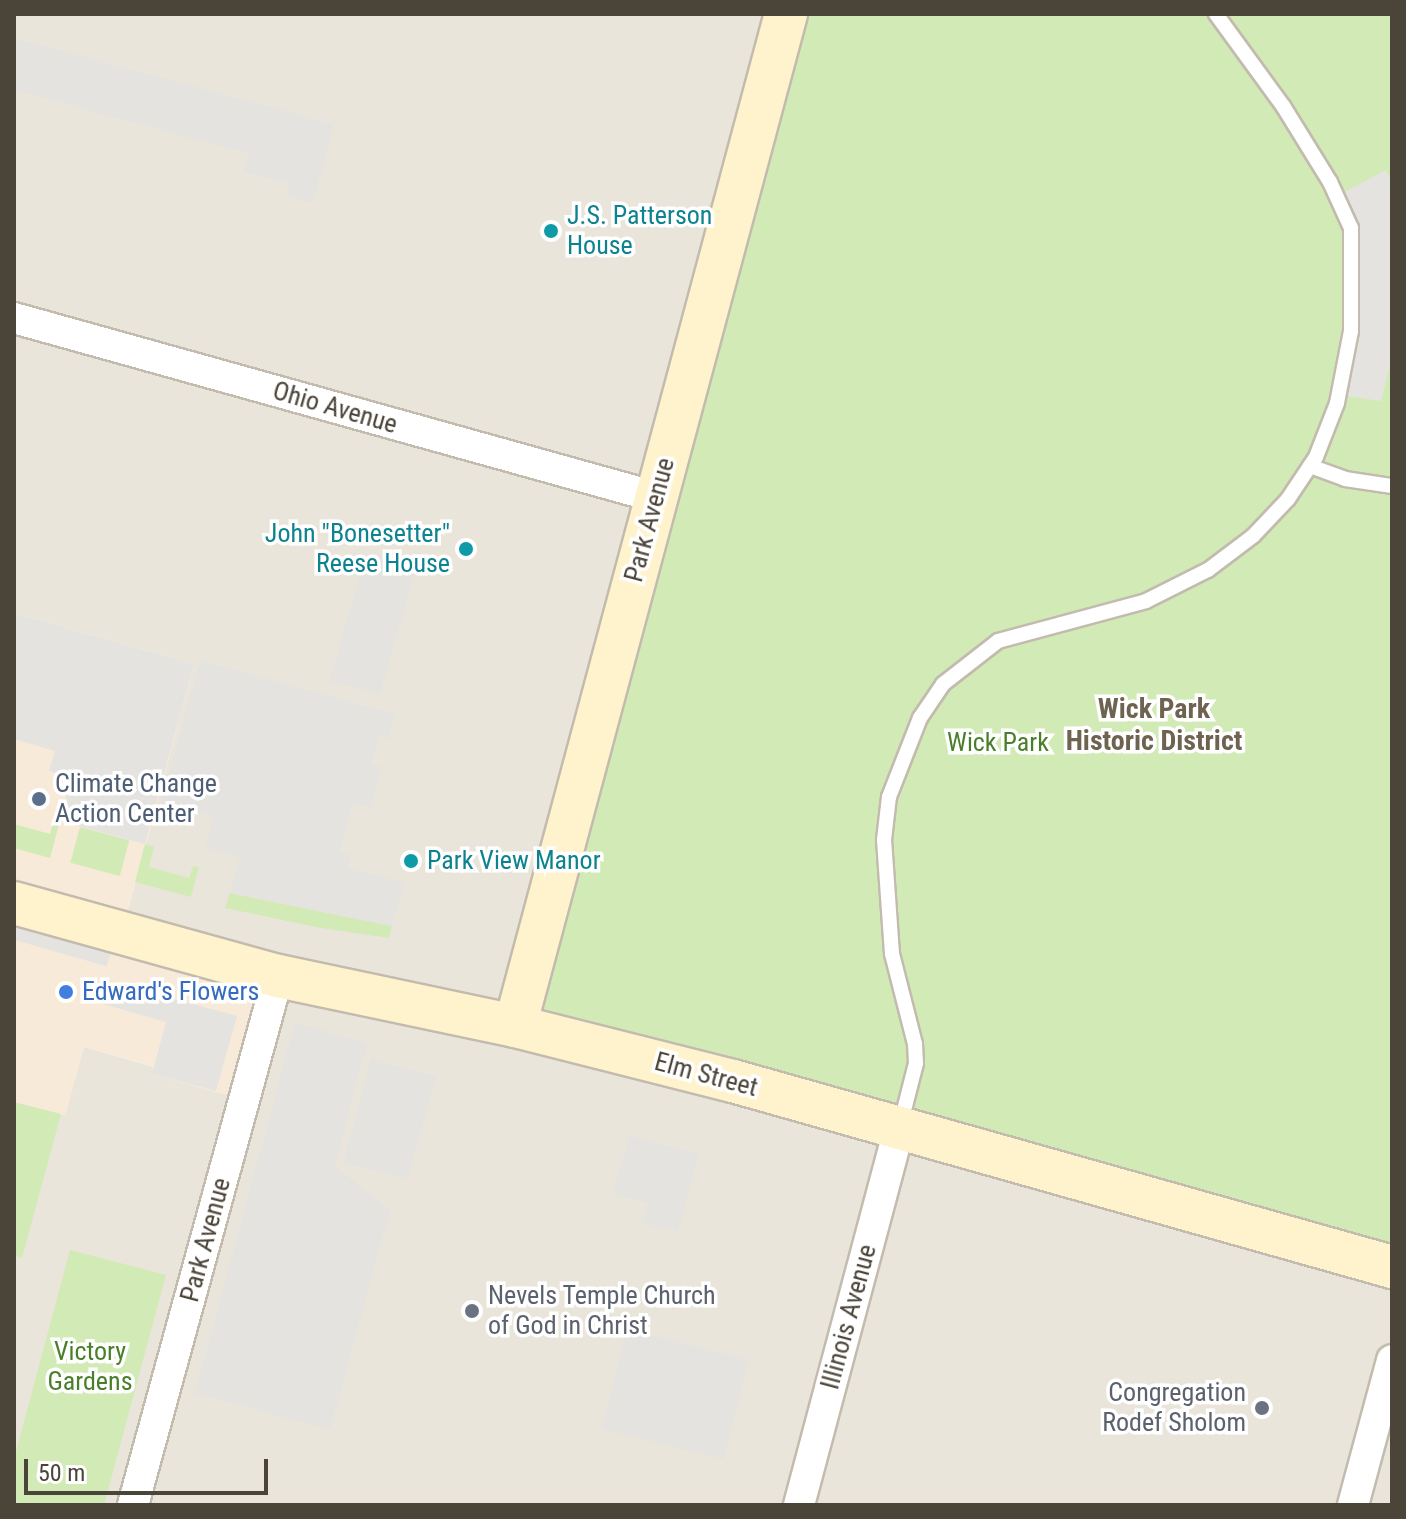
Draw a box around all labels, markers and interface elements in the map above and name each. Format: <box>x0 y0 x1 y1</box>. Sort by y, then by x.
place label: J.S. Patterson House <box>567 200 712 262</box>
marker: J.S. Patterson House <box>542 222 560 240</box>
street label: Ohio Avenue <box>269 375 401 441</box>
street label: Park Avenue <box>618 455 682 585</box>
place label: John "Bonesetter" Reese House <box>265 518 450 580</box>
marker: John "Bonesetter" Reese House <box>457 540 475 558</box>
district label: Wick Park Historic District <box>1066 692 1242 758</box>
park label: Wick Park <box>947 727 1049 759</box>
place label: Climate Change Action Center <box>55 768 217 830</box>
marker: Climate Change Action Center <box>30 790 48 808</box>
place label: Park View Manor <box>427 845 601 877</box>
marker: Park View Manor <box>402 852 420 870</box>
place label: Edward's Flowers <box>82 976 259 1008</box>
marker: Edward's Flowers <box>57 983 75 1001</box>
street label: Elm Street <box>651 1046 761 1104</box>
street label: Park Avenue <box>174 1175 238 1305</box>
street label: Illinois Avenue <box>815 1241 883 1393</box>
place label: Nevels Temple Church of God in Christ <box>488 1280 716 1342</box>
marker: Nevels Temple Church of God in Christ <box>463 1302 481 1320</box>
park label: Victory Gardens <box>47 1336 133 1398</box>
place label: Congregation Rodef Sholom <box>1102 1377 1246 1438</box>
marker: Congregation Rodef Sholom <box>1253 1399 1271 1417</box>
scale bar <box>28 1443 272 1493</box>
text: 50 m <box>38 1459 85 1487</box>

